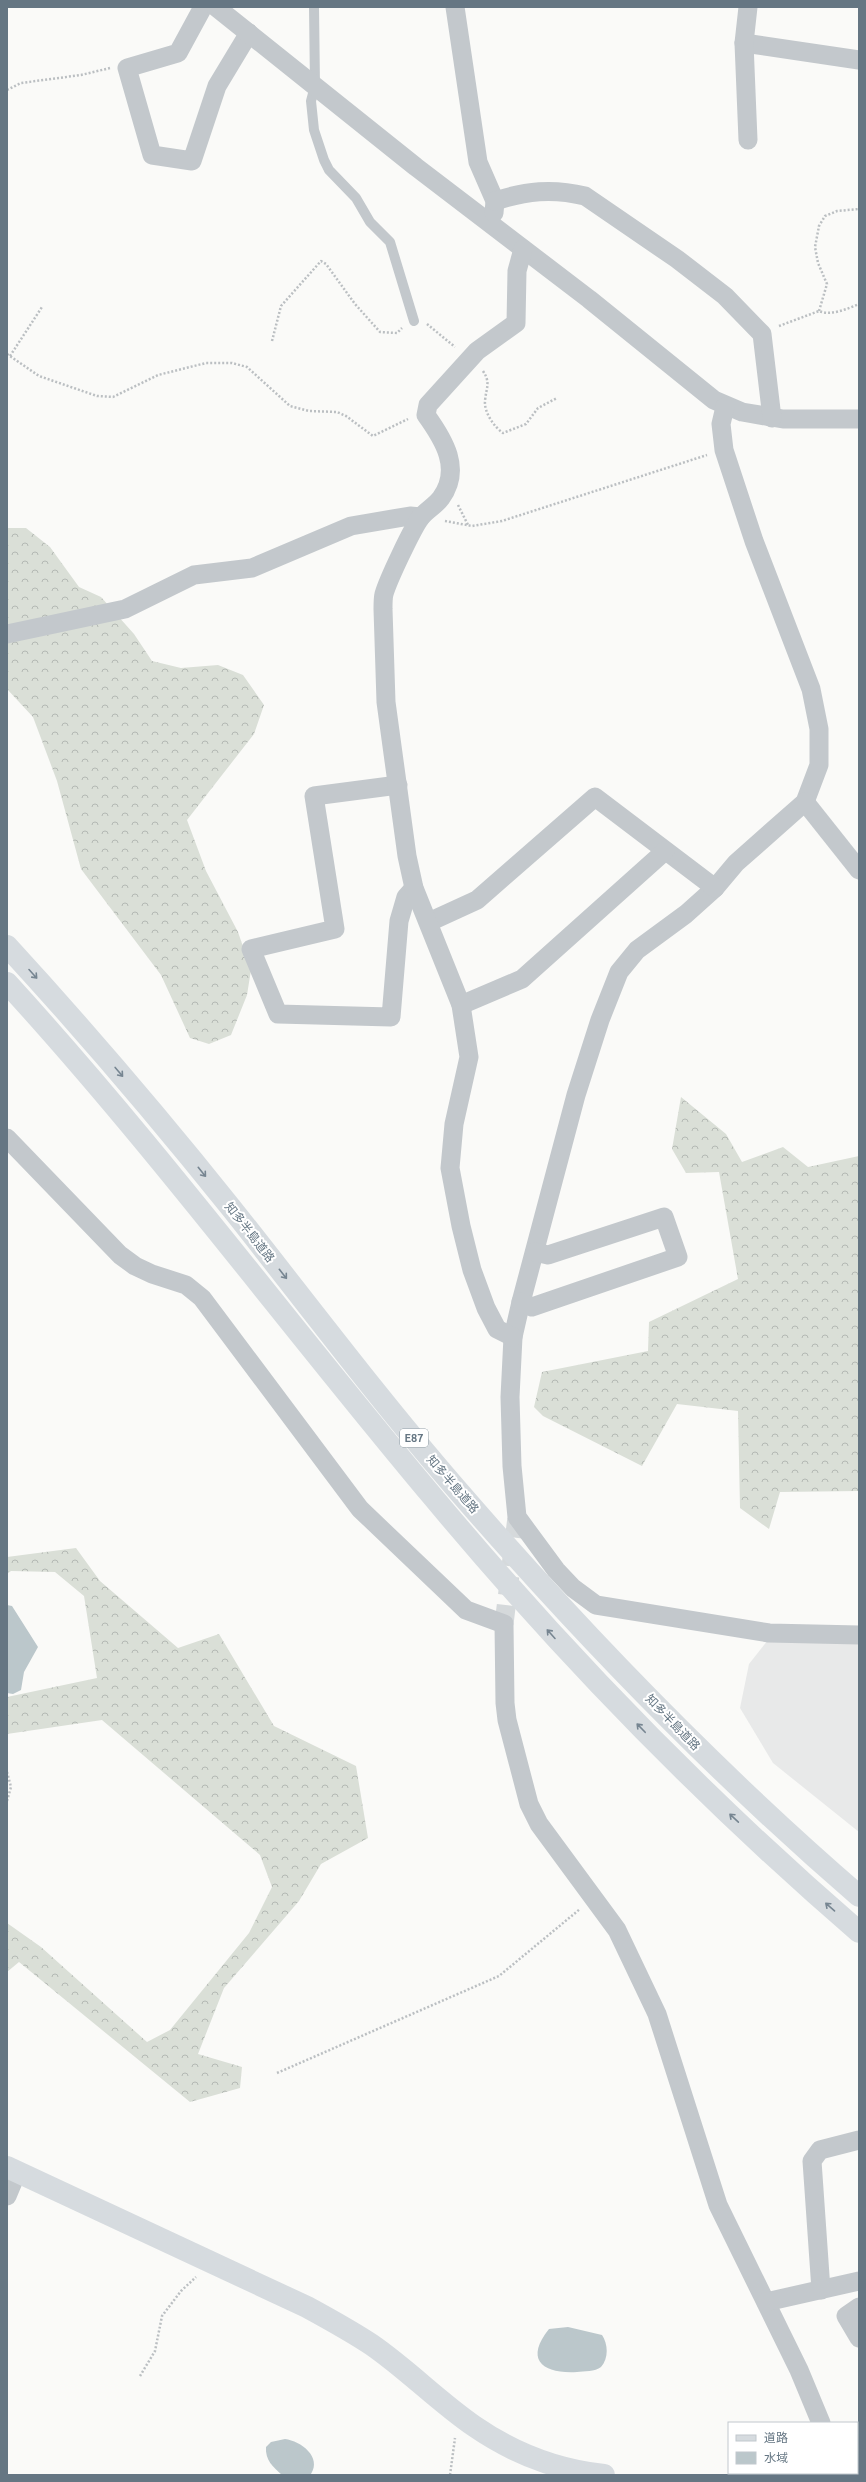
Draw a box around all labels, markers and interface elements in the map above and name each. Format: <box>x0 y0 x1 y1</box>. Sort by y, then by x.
one-way arrow <box>29 969 38 980</box>
one-way arrow <box>114 1067 123 1078</box>
one-way arrow <box>197 1167 206 1178</box>
street label: 知多半島道路 <box>223 1200 277 1264</box>
one-way arrow <box>279 1268 287 1279</box>
road number: E87 <box>400 1429 428 1447</box>
street label: 知多半島道路 <box>424 1453 482 1515</box>
one-way arrow <box>546 1629 556 1639</box>
street label: 知多半島道路 <box>643 1692 703 1752</box>
one-way arrow <box>636 1723 646 1733</box>
one-way arrow <box>729 1814 739 1823</box>
one-way arrow <box>824 1902 835 1911</box>
legend <box>728 2422 858 2474</box>
text: 道路 <box>764 2431 788 2444</box>
text: 水域 <box>764 2451 788 2464</box>

